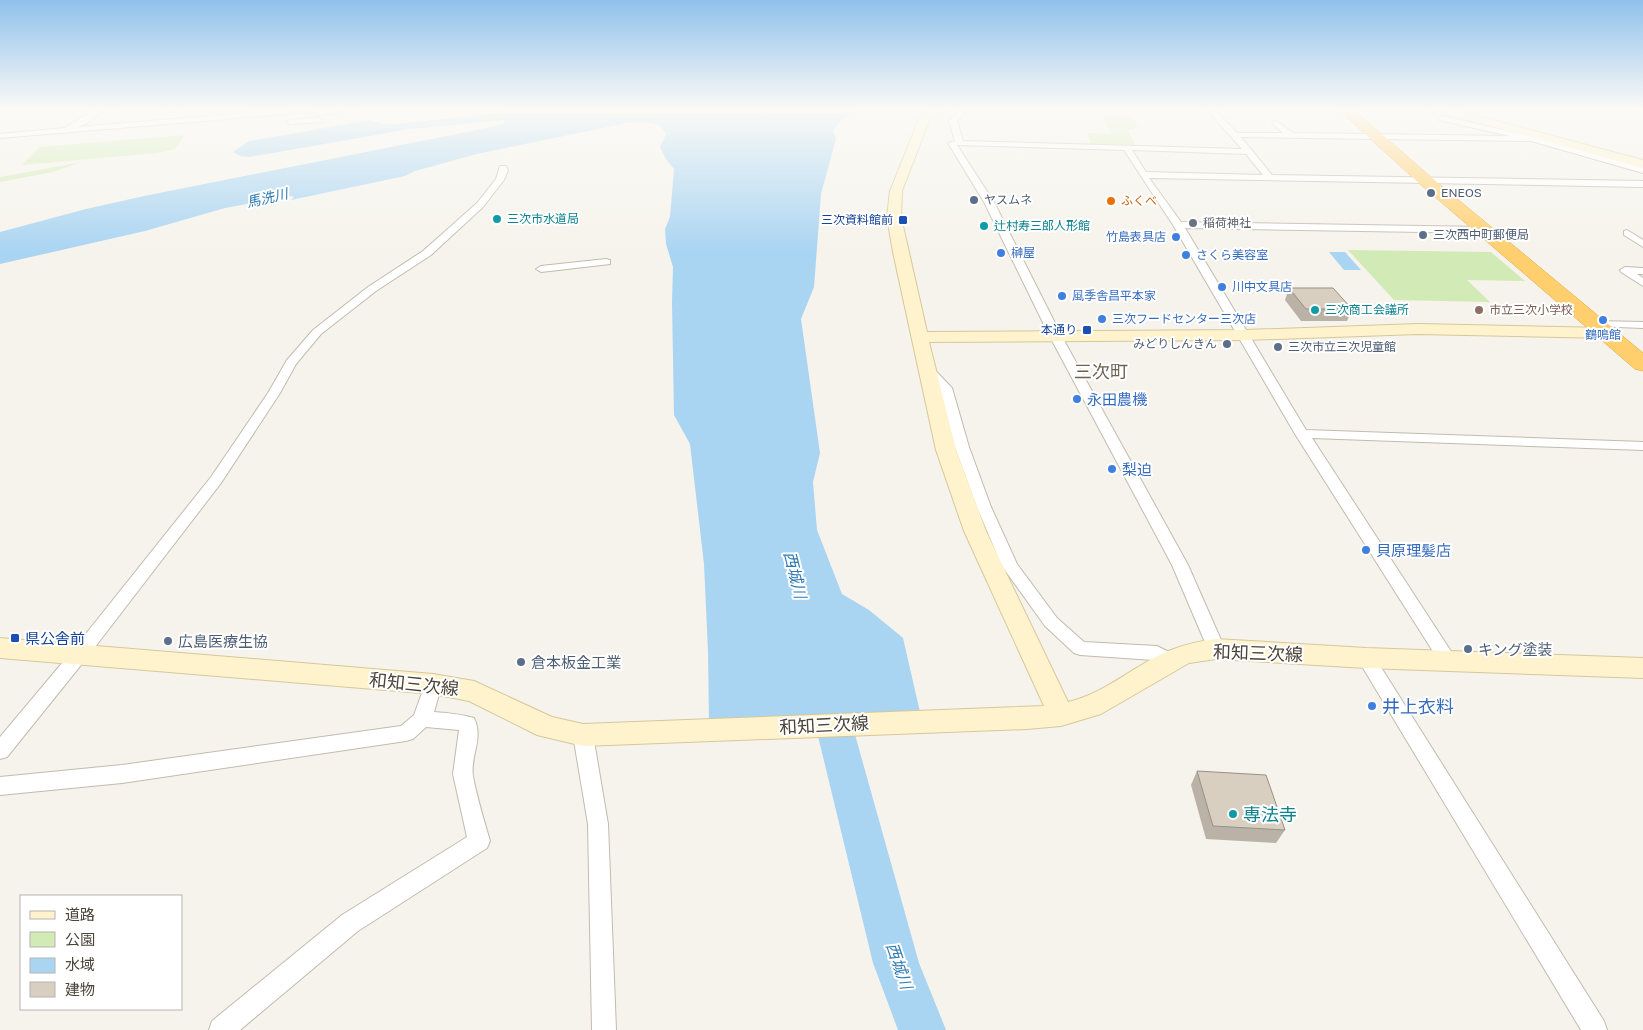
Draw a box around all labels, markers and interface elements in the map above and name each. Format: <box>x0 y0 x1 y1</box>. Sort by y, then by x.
water label: 馬洗川 <box>245 185 291 211</box>
place label: ENEOS <box>1441 186 1482 200</box>
marker: ENEOS <box>1425 187 1437 199</box>
place label: ヤスムネ <box>984 193 1032 207</box>
marker: ヤスムネ <box>968 194 980 206</box>
place label: ふくべ <box>1121 194 1157 208</box>
marker: ふくべ <box>1105 195 1117 207</box>
place label: 三次市水道局 <box>507 212 579 226</box>
marker: 三次市水道局 <box>491 213 503 225</box>
place label: 三次資料館前 <box>821 213 893 227</box>
marker: 三次資料館前 <box>897 214 909 226</box>
place label: 稲荷神社 <box>1203 216 1251 230</box>
marker: 稲荷神社 <box>1187 217 1199 229</box>
place label: 辻村寿三郎人形館 <box>994 219 1090 233</box>
marker: 辻村寿三郎人形館 <box>978 220 990 232</box>
place label: 三次西中町郵便局 <box>1433 228 1529 242</box>
marker: 三次西中町郵便局 <box>1417 229 1429 241</box>
place label: 竹島表具店 <box>1106 230 1166 244</box>
marker: 竹島表具店 <box>1170 231 1182 243</box>
place label: 榊屋 <box>1011 246 1035 260</box>
marker: 榊屋 <box>995 247 1007 259</box>
place label: さくら美容室 <box>1196 248 1268 262</box>
marker: さくら美容室 <box>1180 249 1192 261</box>
place label: 川中文具店 <box>1232 280 1292 294</box>
marker: 川中文具店 <box>1216 281 1228 293</box>
place label: 風季舎昌平本家 <box>1072 289 1156 303</box>
marker: 風季舎昌平本家 <box>1056 290 1068 302</box>
place label: 三次商工会議所 <box>1325 303 1409 317</box>
place label: 市立三次小学校 <box>1489 303 1573 317</box>
marker: 三次商工会議所 <box>1309 304 1321 316</box>
marker: 市立三次小学校 <box>1473 304 1485 316</box>
place label: 三次フードセンター三次店 <box>1112 312 1256 326</box>
marker: 三次フードセンター三次店 <box>1096 313 1108 325</box>
marker: 鶴鳴館 <box>1597 314 1609 326</box>
place label: 本通り <box>1041 323 1077 337</box>
marker: 本通り <box>1081 324 1093 336</box>
place label: 鶴鳴館 <box>1585 328 1621 342</box>
place label: みどりしんきん <box>1133 337 1217 351</box>
marker: みどりしんきん <box>1221 338 1233 350</box>
place label: 三次市立三次児童館 <box>1288 340 1396 354</box>
marker: 三次市立三次児童館 <box>1272 341 1284 353</box>
district label: 三次町 <box>1074 361 1128 382</box>
place label: 永田農機 <box>1087 391 1147 408</box>
marker: 永田農機 <box>1071 393 1083 405</box>
place label: 梨迫 <box>1122 461 1152 478</box>
marker: 梨迫 <box>1106 463 1118 475</box>
place label: 貝原理髪店 <box>1376 542 1451 559</box>
marker: 貝原理髪店 <box>1360 544 1372 556</box>
water label: 西城川 <box>780 549 811 603</box>
place label: 県公舎前 <box>25 630 85 647</box>
marker: 県公舎前 <box>9 632 21 644</box>
place label: 広島医療生協 <box>178 633 268 650</box>
marker: 広島医療生協 <box>162 635 174 647</box>
street label: 和知三次線 <box>1213 641 1303 665</box>
place label: キング塗装 <box>1478 641 1553 658</box>
marker: キング塗装 <box>1462 643 1474 655</box>
place label: 倉本板金工業 <box>531 654 621 671</box>
marker: 倉本板金工業 <box>515 656 527 668</box>
street label: 和知三次線 <box>368 669 460 699</box>
place label: 井上衣料 <box>1382 696 1454 717</box>
marker: 井上衣料 <box>1366 700 1378 712</box>
street label: 和知三次線 <box>779 712 869 738</box>
place label: 専法寺 <box>1243 804 1297 825</box>
marker: 専法寺 <box>1227 808 1239 820</box>
legend <box>20 895 182 1010</box>
text: 道路 <box>65 906 95 923</box>
text: 公園 <box>65 931 95 948</box>
water label: 西城川 <box>882 940 916 994</box>
text: 水域 <box>65 956 95 973</box>
text: 建物 <box>65 981 95 998</box>

